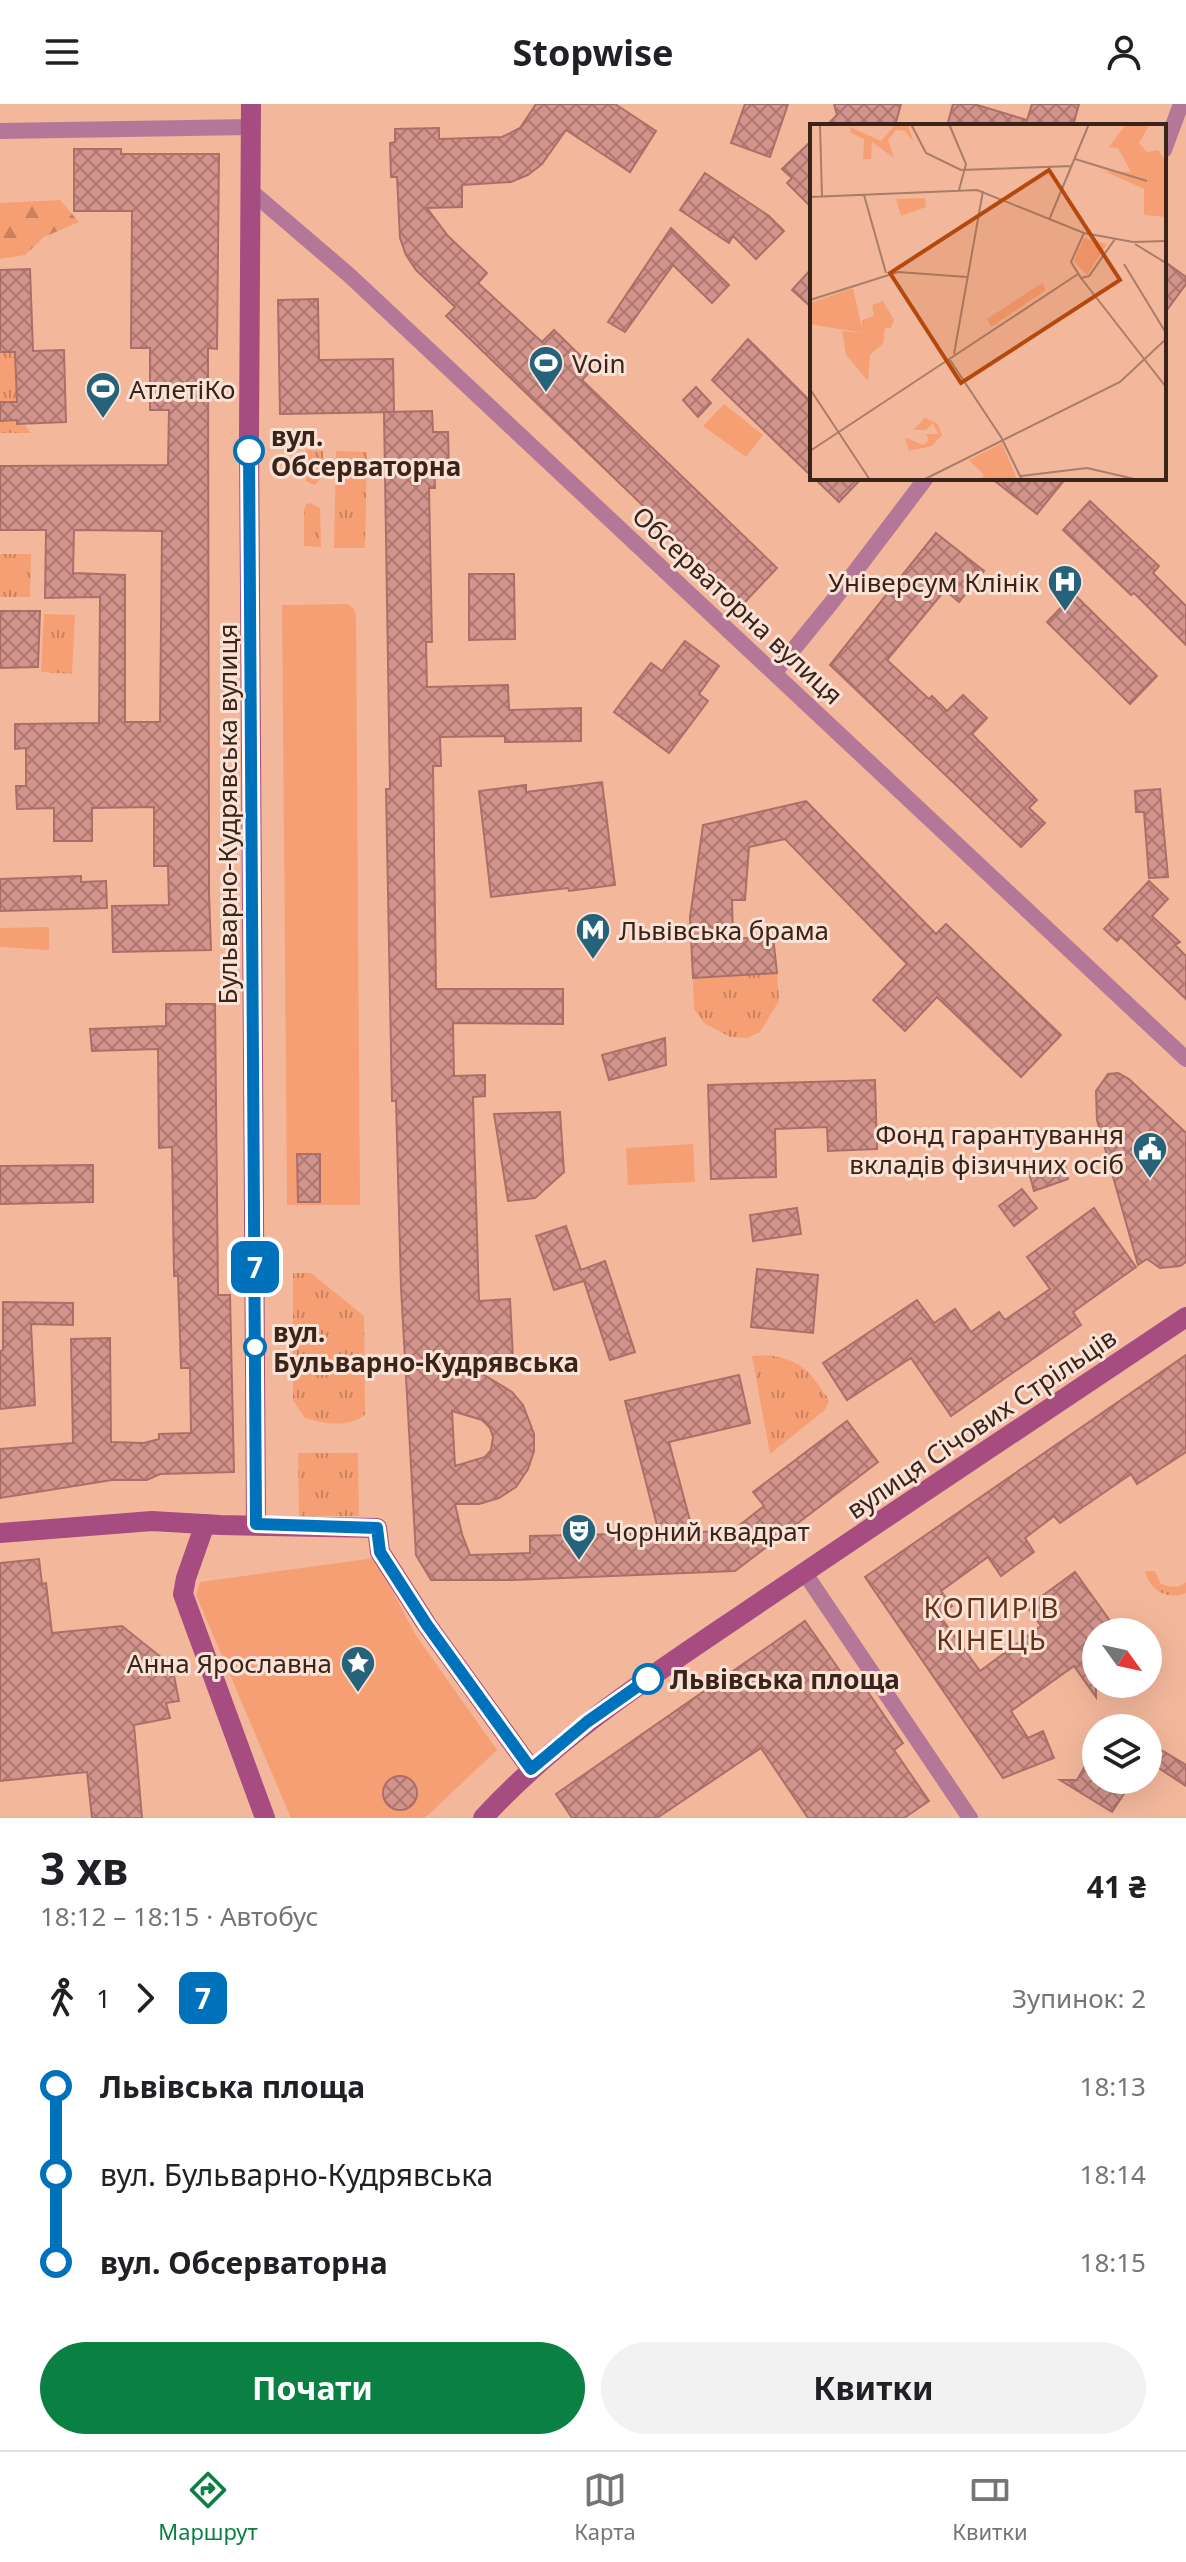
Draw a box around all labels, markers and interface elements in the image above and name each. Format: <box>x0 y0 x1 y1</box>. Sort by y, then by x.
text: Stopwise <box>512 28 674 77</box>
icon: menu <box>40 30 84 74</box>
icon: person <box>1102 30 1146 74</box>
inset map <box>810 124 1166 480</box>
sports icon: Voin <box>527 344 565 394</box>
place label: Voin <box>572 345 626 381</box>
sports icon: АтлетіКо <box>84 370 122 420</box>
place label: АтлетіКо <box>129 371 235 407</box>
place label: вул. Обсерваторна <box>271 418 461 484</box>
marker: вул. Обсерваторна <box>234 436 264 466</box>
street label: Обсерваторна вулиця <box>625 498 851 712</box>
hospital icon: Універсум Клінік <box>1046 563 1084 613</box>
place label: Універсум Клінік <box>828 564 1039 600</box>
street label: Бульварно-Кудрявська вулиця <box>209 624 245 1004</box>
metro station icon: Львівська брама <box>574 911 612 961</box>
place label: Львівська брама <box>619 912 829 948</box>
place label: Фонд гарантування вкладів фізичних осіб <box>849 1116 1124 1182</box>
public building icon: Фонд гарантування вкладів фізичних осіб <box>1131 1130 1169 1180</box>
line badge: 7 <box>229 1241 281 1293</box>
text: 7 <box>247 1248 263 1286</box>
place label: вул. Бульварно-Кудрявська <box>273 1314 579 1380</box>
street label: вулиця Січових Стрільців <box>839 1319 1123 1527</box>
marker: вул. Бульварно-Кудрявська <box>244 1336 266 1358</box>
theatre icon: Чорний квадрат <box>560 1512 598 1562</box>
place label: Чорний квадрат <box>605 1513 810 1549</box>
district label: КОПИРІВ КІНЕЦЬ <box>923 1588 1061 1658</box>
north arrow <box>1082 1618 1162 1698</box>
map controls <box>1082 1618 1162 1794</box>
place icon: Анна Ярославна <box>339 1644 377 1694</box>
place label: Анна Ярославна <box>127 1645 332 1681</box>
place label: Львівська площа <box>670 1661 900 1697</box>
marker: Львівська площа <box>633 1664 663 1694</box>
button: layers <box>1082 1714 1162 1794</box>
text: 3 хв <box>40 1838 128 1898</box>
text: 41 ₴ <box>1087 1866 1146 1907</box>
text: 18:12 – 18:15 · Автобус <box>40 1898 318 1934</box>
icon: walk <box>40 1976 84 2020</box>
icon: forward <box>123 1976 167 2020</box>
text: 7 <box>195 1979 211 2017</box>
text: 1 <box>96 1980 111 2016</box>
text: Зупинок: 2 <box>1012 1980 1146 2016</box>
text: Львівська площа <box>100 2066 365 2107</box>
text: 18:13 <box>1080 2068 1146 2104</box>
text: вул. Бульварно-Кудрявська <box>100 2154 493 2195</box>
text: 18:14 <box>1080 2156 1146 2192</box>
text: вул. Обсерваторна <box>100 2242 388 2283</box>
text: 18:15 <box>1080 2244 1146 2280</box>
button: Почати <box>40 2342 585 2434</box>
button: Квитки <box>601 2342 1146 2434</box>
tab: Маршрут <box>158 2468 258 2546</box>
tab: Карта <box>574 2468 636 2546</box>
tab: Квитки <box>952 2468 1028 2546</box>

